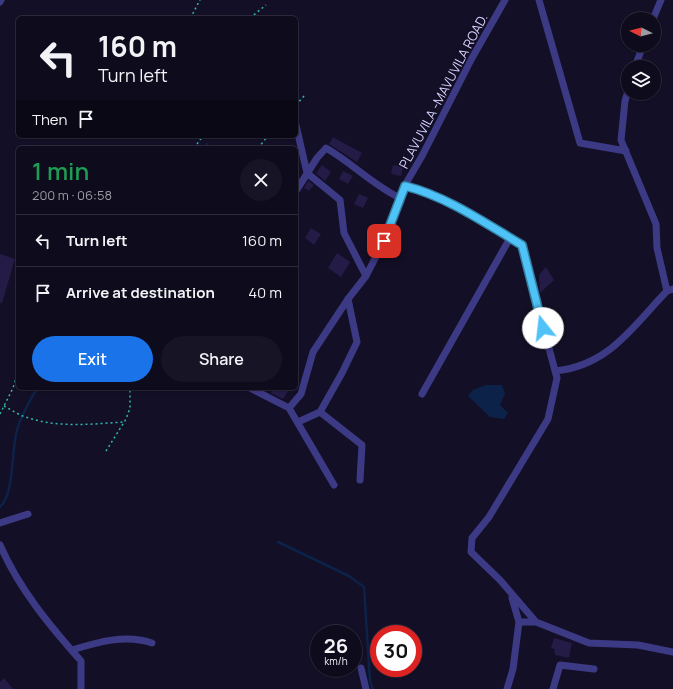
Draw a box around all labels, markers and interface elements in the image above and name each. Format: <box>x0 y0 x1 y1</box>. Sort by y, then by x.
street label: PLAVUVILA -MAVUVILA ROAD. <box>394 10 492 172</box>
north arrow <box>621 12 661 52</box>
map controls <box>621 12 661 100</box>
text: 160 m <box>98 27 177 65</box>
icon: left <box>32 32 84 84</box>
button: layers <box>621 60 661 100</box>
text: Turn left <box>98 63 168 87</box>
icon: arrive <box>75 108 97 130</box>
text: Then <box>32 109 67 130</box>
text: 1 min <box>32 154 89 187</box>
button: close <box>240 159 282 201</box>
text: 200 m · 06:58 <box>32 186 112 204</box>
pin <box>367 224 401 258</box>
icon: left <box>32 230 54 252</box>
text: Turn left <box>66 230 128 251</box>
text: 160 m <box>242 230 282 251</box>
icon: arrive <box>373 230 395 252</box>
icon: arrive <box>32 282 54 304</box>
text: Arrive at destination <box>66 282 215 303</box>
text: 40 m <box>248 282 282 303</box>
position arrow <box>522 307 564 349</box>
button: Exit <box>32 336 153 382</box>
button: Share <box>161 336 282 382</box>
speed limit sign: 30 <box>370 625 422 677</box>
text: 26 <box>324 632 348 659</box>
text: km/h <box>324 654 348 668</box>

